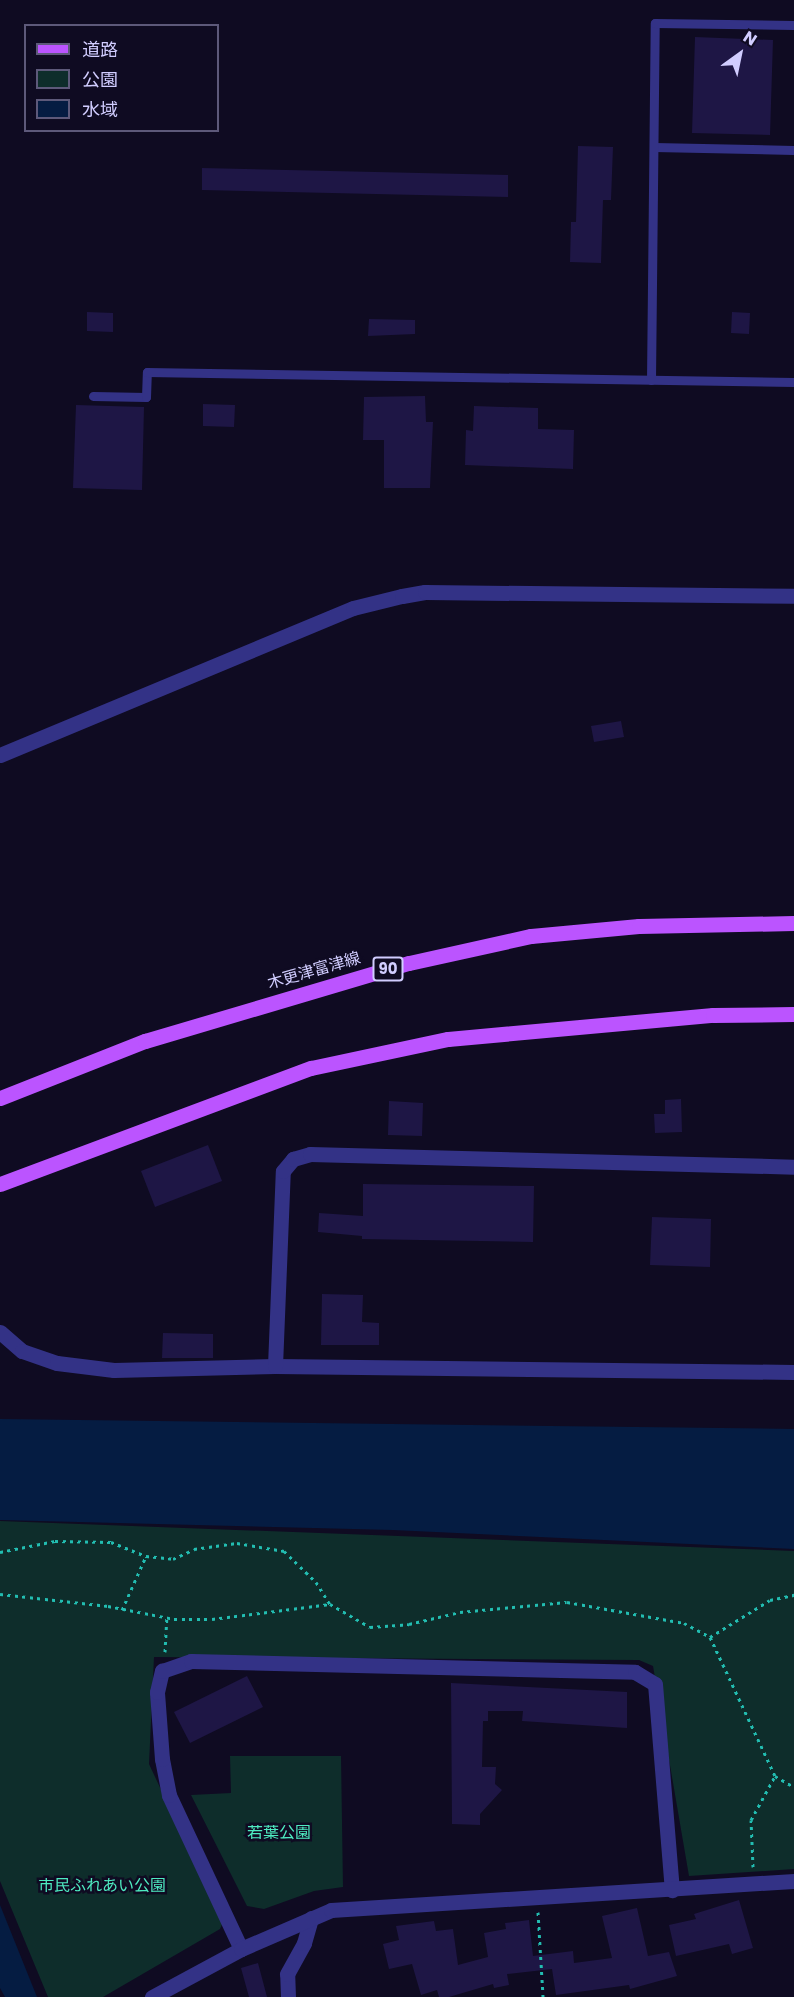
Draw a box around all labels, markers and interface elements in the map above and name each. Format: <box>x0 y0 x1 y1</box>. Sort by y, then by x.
legend <box>24 24 219 132</box>
north arrow <box>710 24 770 84</box>
text: N <box>739 26 761 51</box>
text: 道路 <box>82 37 118 62</box>
text: 公園 <box>82 67 118 92</box>
text: 水域 <box>82 97 118 122</box>
street label: 木更津富津線 <box>265 949 363 993</box>
road number: 90 <box>372 957 404 981</box>
park label: 若葉公園 <box>247 1823 311 1843</box>
park label: 市民ふれあい公園 <box>38 1876 166 1896</box>

